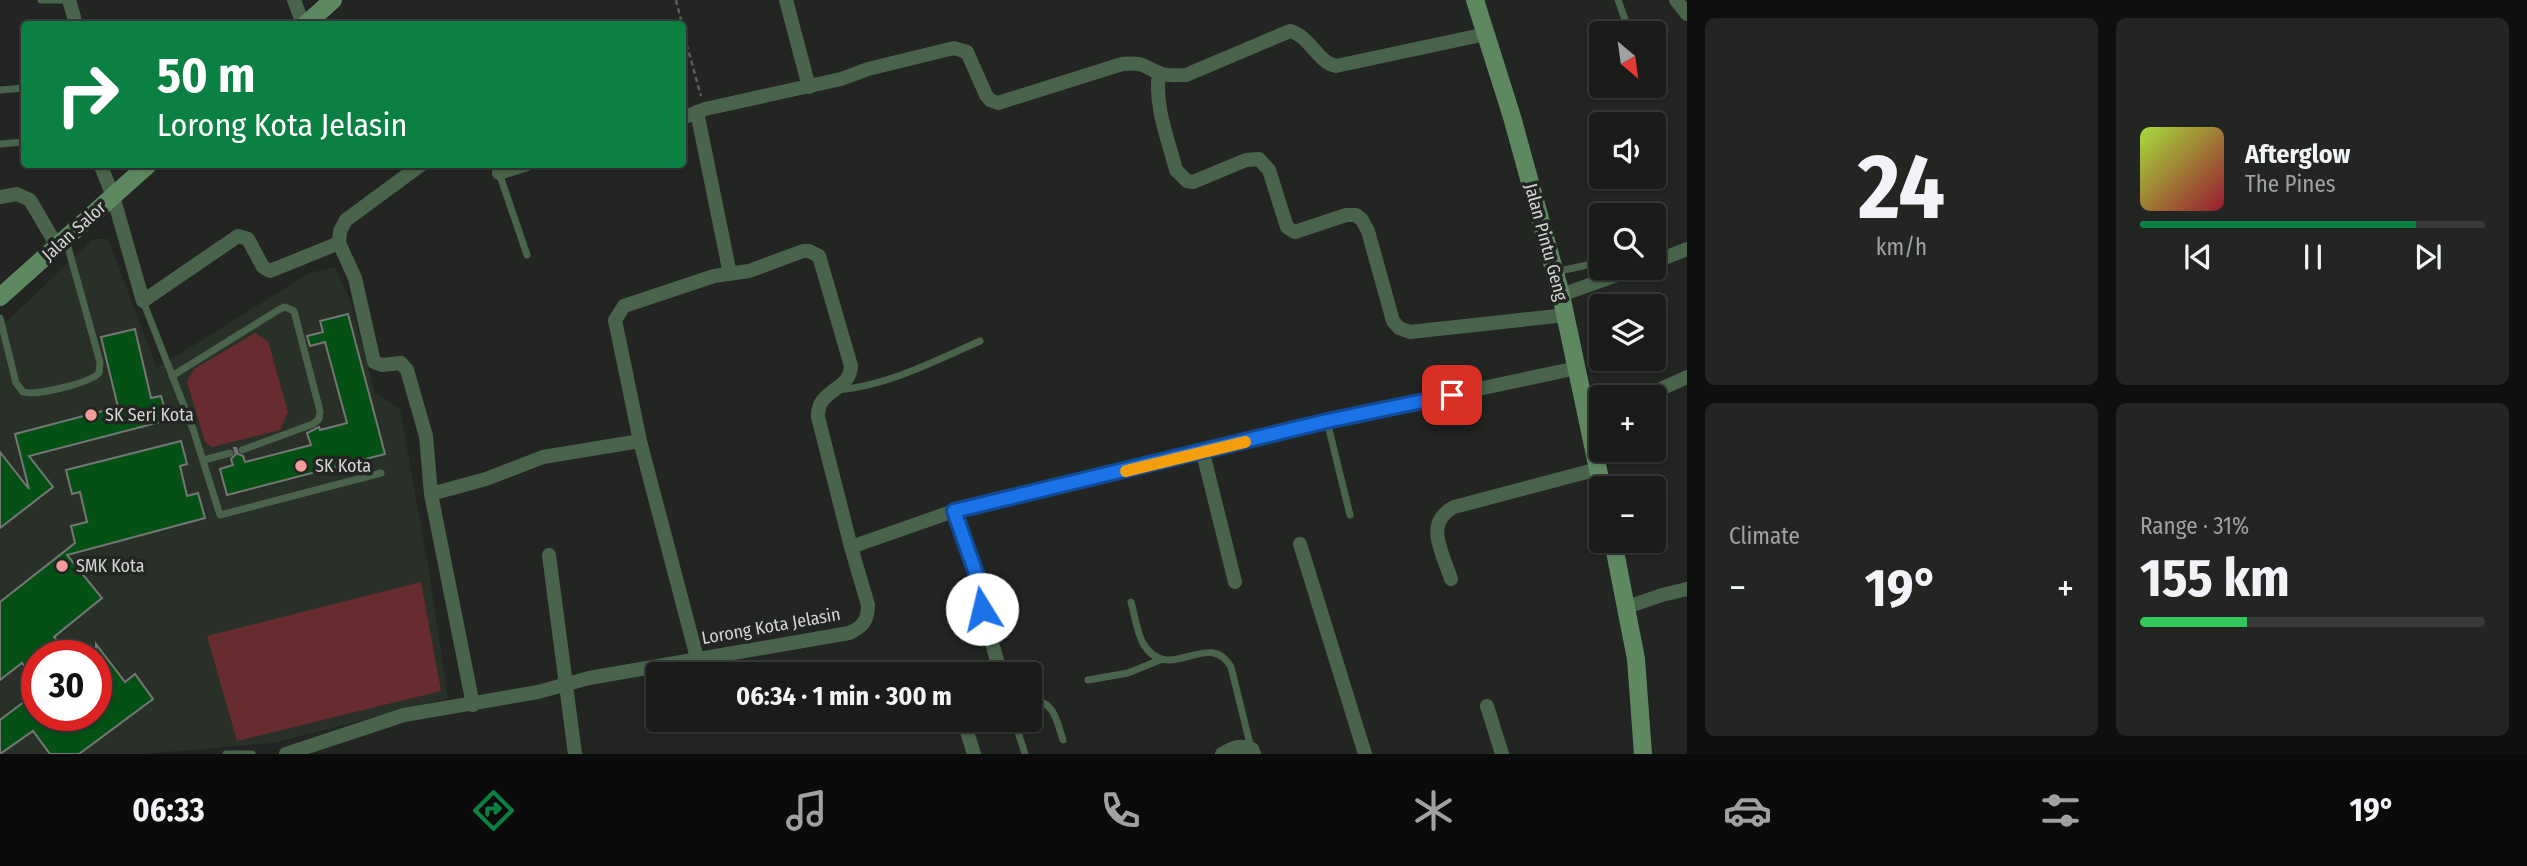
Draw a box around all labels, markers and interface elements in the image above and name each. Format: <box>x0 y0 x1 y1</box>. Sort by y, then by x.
north arrow <box>1589 21 1666 98</box>
map controls <box>1589 21 1666 553</box>
text: 50 m <box>157 46 255 105</box>
icon: right <box>42 49 133 140</box>
text: Lorong Kota Jelasin <box>157 106 407 144</box>
button: sound <box>1589 112 1666 189</box>
text: 24 <box>1858 133 1945 242</box>
text: Afterglow <box>2245 139 2350 170</box>
text: The Pines <box>2245 170 2336 198</box>
street label: Jalan Pintu Geng <box>1520 181 1572 304</box>
street label: Jalan Salor <box>37 196 111 266</box>
button: search <box>1589 203 1666 280</box>
text: km/h <box>1876 233 1927 261</box>
icon: previous <box>2179 238 2217 276</box>
icon: pause <box>2294 238 2332 276</box>
icon: next <box>2409 238 2447 276</box>
button: layers <box>1589 294 1666 371</box>
pin <box>1422 365 1482 425</box>
icon: arrive <box>1433 376 1471 414</box>
button: + <box>1589 385 1666 462</box>
place label: SK Seri Kota <box>105 404 194 426</box>
marker: SK Seri Kota <box>83 407 99 423</box>
place label: SK Kota <box>315 455 371 477</box>
marker: SK Kota <box>293 458 309 474</box>
button: − <box>1589 476 1666 553</box>
text: Range · 31% <box>2140 512 2249 540</box>
text: Climate <box>1729 522 1800 550</box>
text: 155 km <box>2140 547 2290 610</box>
place label: SMK Kota <box>76 555 145 577</box>
text: 19° <box>1865 557 1938 620</box>
marker: SMK Kota <box>54 558 70 574</box>
text: − <box>1729 565 1746 611</box>
text: + <box>2057 565 2074 611</box>
position arrow <box>945 572 1019 646</box>
street label: Lorong Kota Jelasin <box>700 603 842 649</box>
speed limit sign: 30 <box>21 640 112 731</box>
text: 06:34 · 1 min · 300 m <box>736 681 952 712</box>
icon: directions <box>469 786 518 835</box>
icon: music <box>782 786 831 835</box>
icon: phone <box>1096 786 1145 835</box>
icon: climate <box>1409 786 1458 835</box>
icon: car <box>1723 786 1772 835</box>
icon: filters <box>2036 786 2085 835</box>
text: 06:33 <box>132 791 205 829</box>
text: 19° <box>2350 791 2395 829</box>

